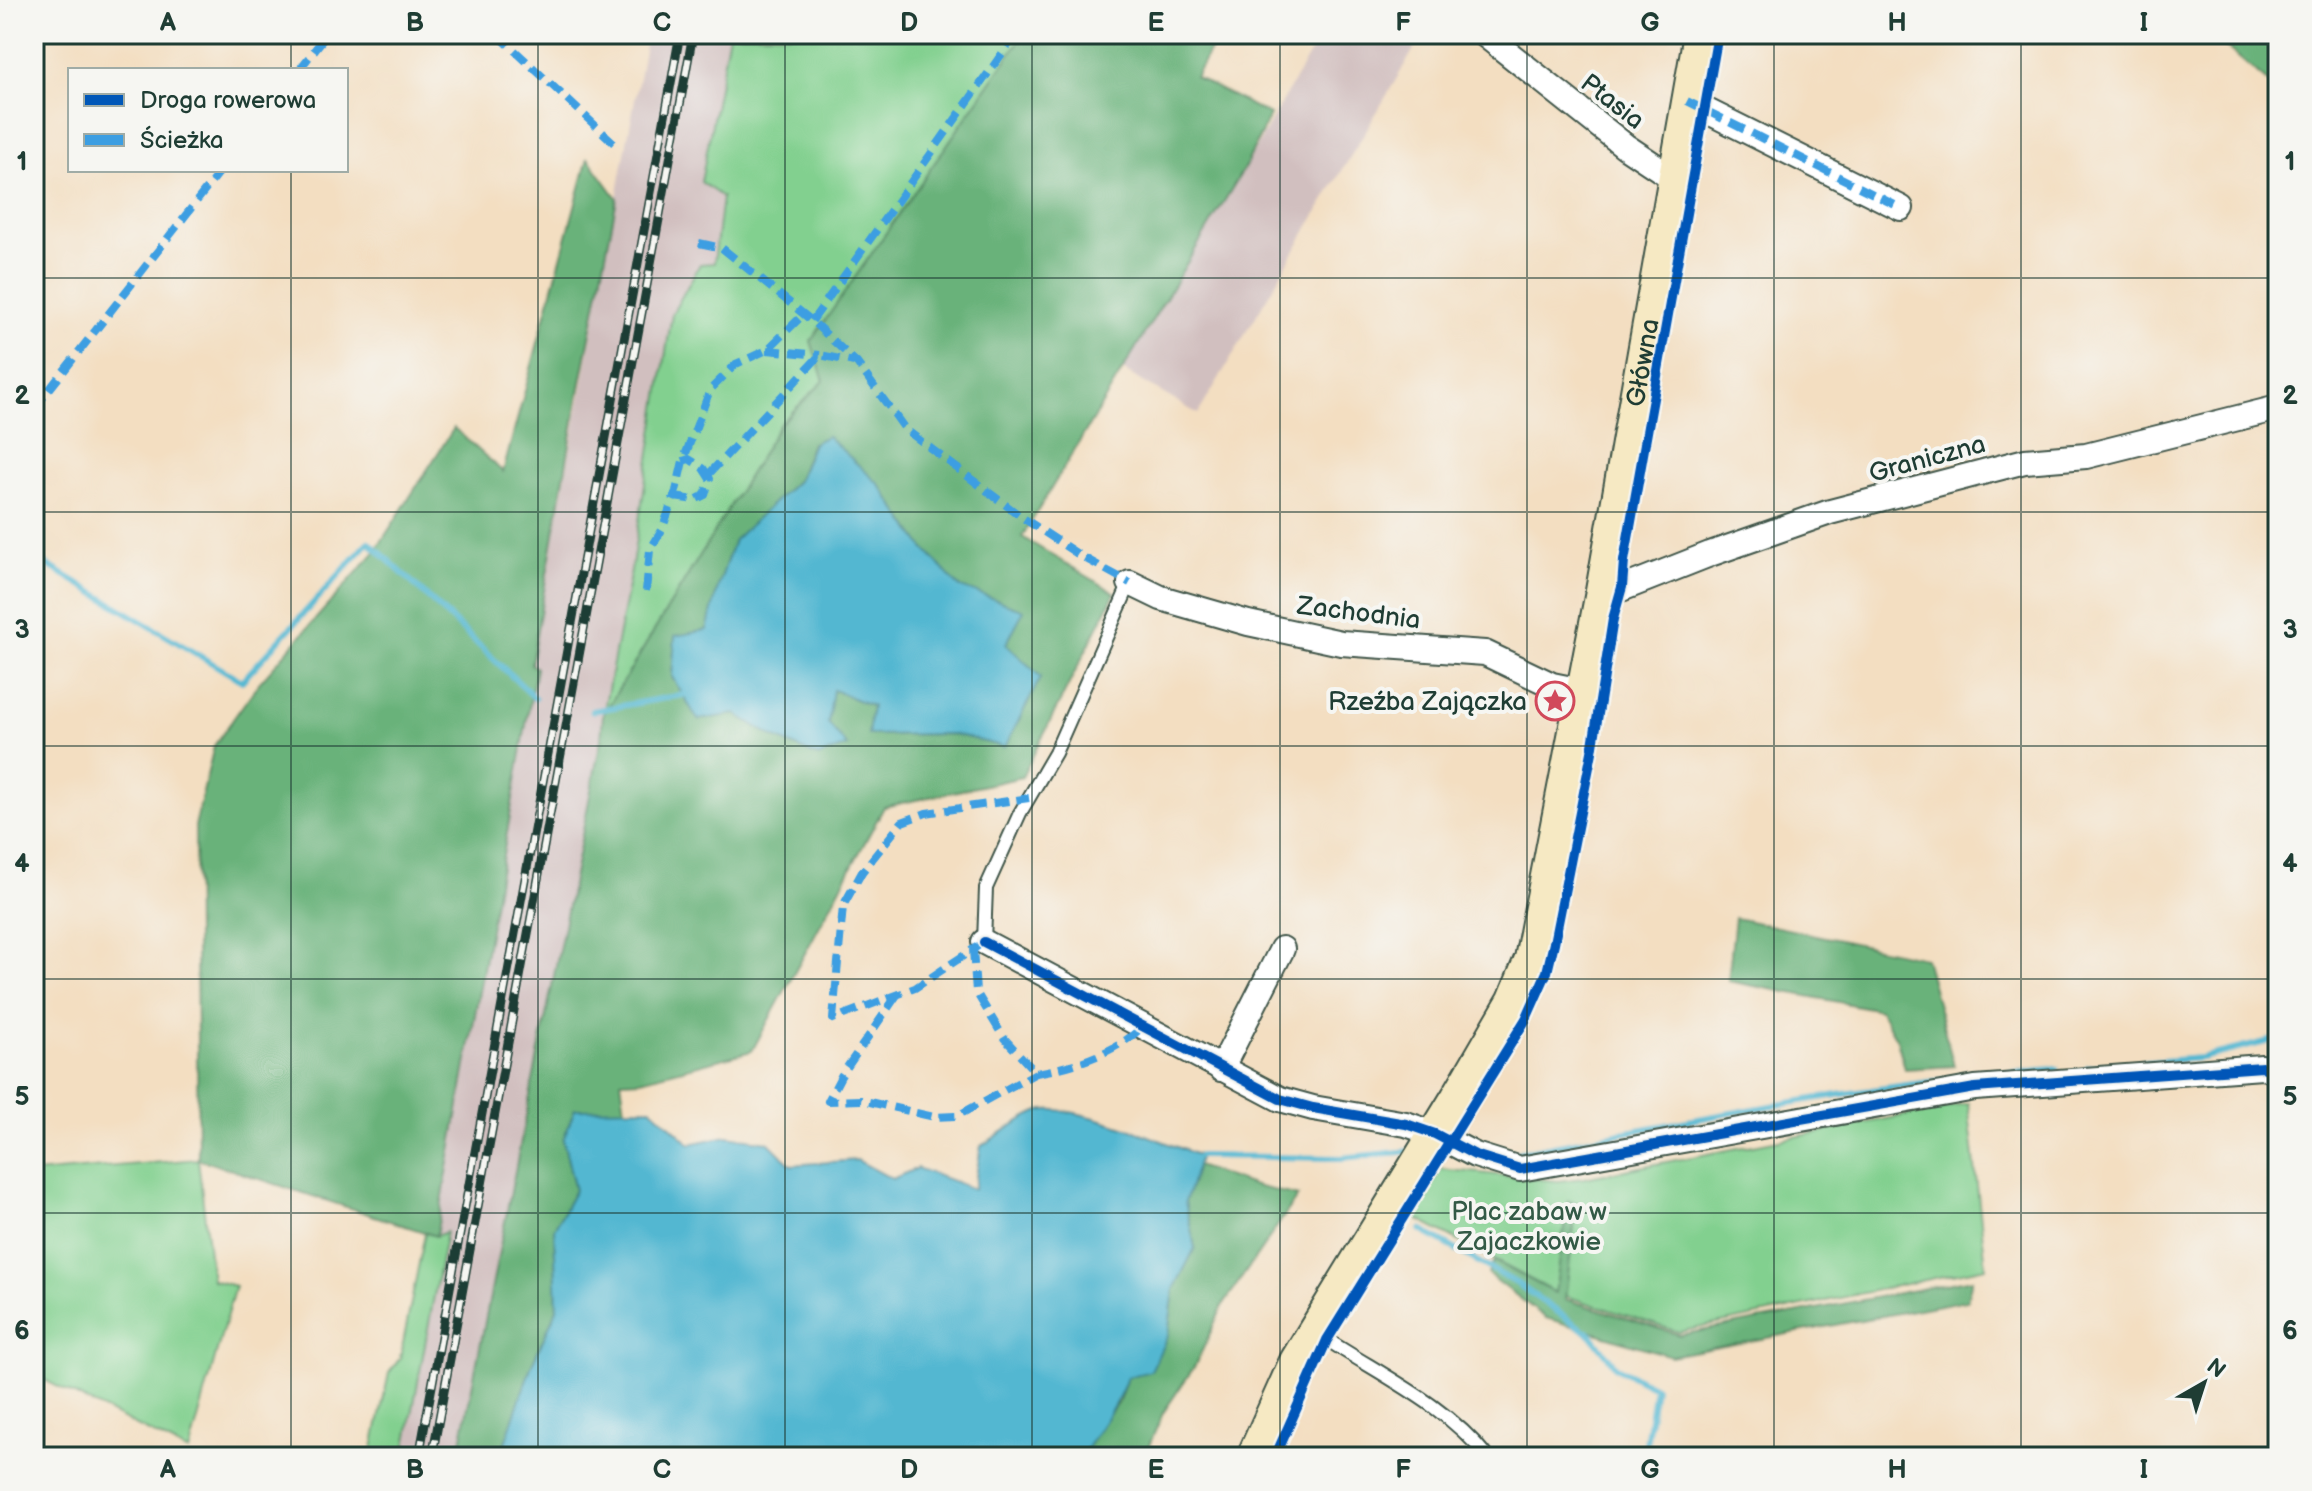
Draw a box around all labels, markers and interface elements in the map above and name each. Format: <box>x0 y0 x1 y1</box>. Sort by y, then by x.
text: A <box>159 8 176 39</box>
text: B <box>406 8 424 39</box>
text: C <box>653 8 671 39</box>
text: D <box>900 8 918 39</box>
text: E <box>1148 8 1165 39</box>
text: F <box>1395 8 1411 39</box>
text: G <box>1640 8 1660 39</box>
text: H <box>1887 8 1907 39</box>
text: I <box>2140 8 2148 39</box>
legend <box>68 68 348 172</box>
street label: Ptasia <box>1574 68 1650 137</box>
text: Droga rowerowa <box>140 86 316 115</box>
text: Ścieżka <box>140 125 224 155</box>
text: 1 <box>17 147 27 178</box>
text: 1 <box>2285 147 2295 178</box>
street label: Główna <box>1621 316 1667 409</box>
text: 2 <box>14 381 30 412</box>
text: 2 <box>2282 381 2298 412</box>
street label: Graniczna <box>1866 429 1989 490</box>
street label: Zachodnia <box>1294 590 1422 636</box>
text: 3 <box>14 615 30 646</box>
text: 3 <box>2282 615 2298 646</box>
place icon: Rzeźba Zajączka <box>1534 680 1576 722</box>
place label: Rzeźba Zajączka <box>1328 687 1527 718</box>
text: 4 <box>14 849 30 880</box>
text: 4 <box>2282 849 2298 880</box>
text: 5 <box>14 1082 30 1113</box>
text: 5 <box>2282 1082 2298 1113</box>
park label: Plac zabaw w Zajaczkowie <box>1451 1197 1607 1258</box>
text: 6 <box>14 1316 30 1347</box>
text: 6 <box>2282 1316 2298 1347</box>
north arrow <box>2164 1343 2244 1423</box>
text: N <box>2201 1353 2231 1384</box>
text: A <box>159 1455 176 1486</box>
text: B <box>406 1455 424 1486</box>
text: C <box>653 1455 671 1486</box>
text: D <box>900 1455 918 1486</box>
text: E <box>1148 1455 1165 1486</box>
text: F <box>1395 1455 1411 1486</box>
text: G <box>1640 1455 1660 1486</box>
text: H <box>1887 1455 1907 1486</box>
text: I <box>2140 1455 2148 1486</box>

